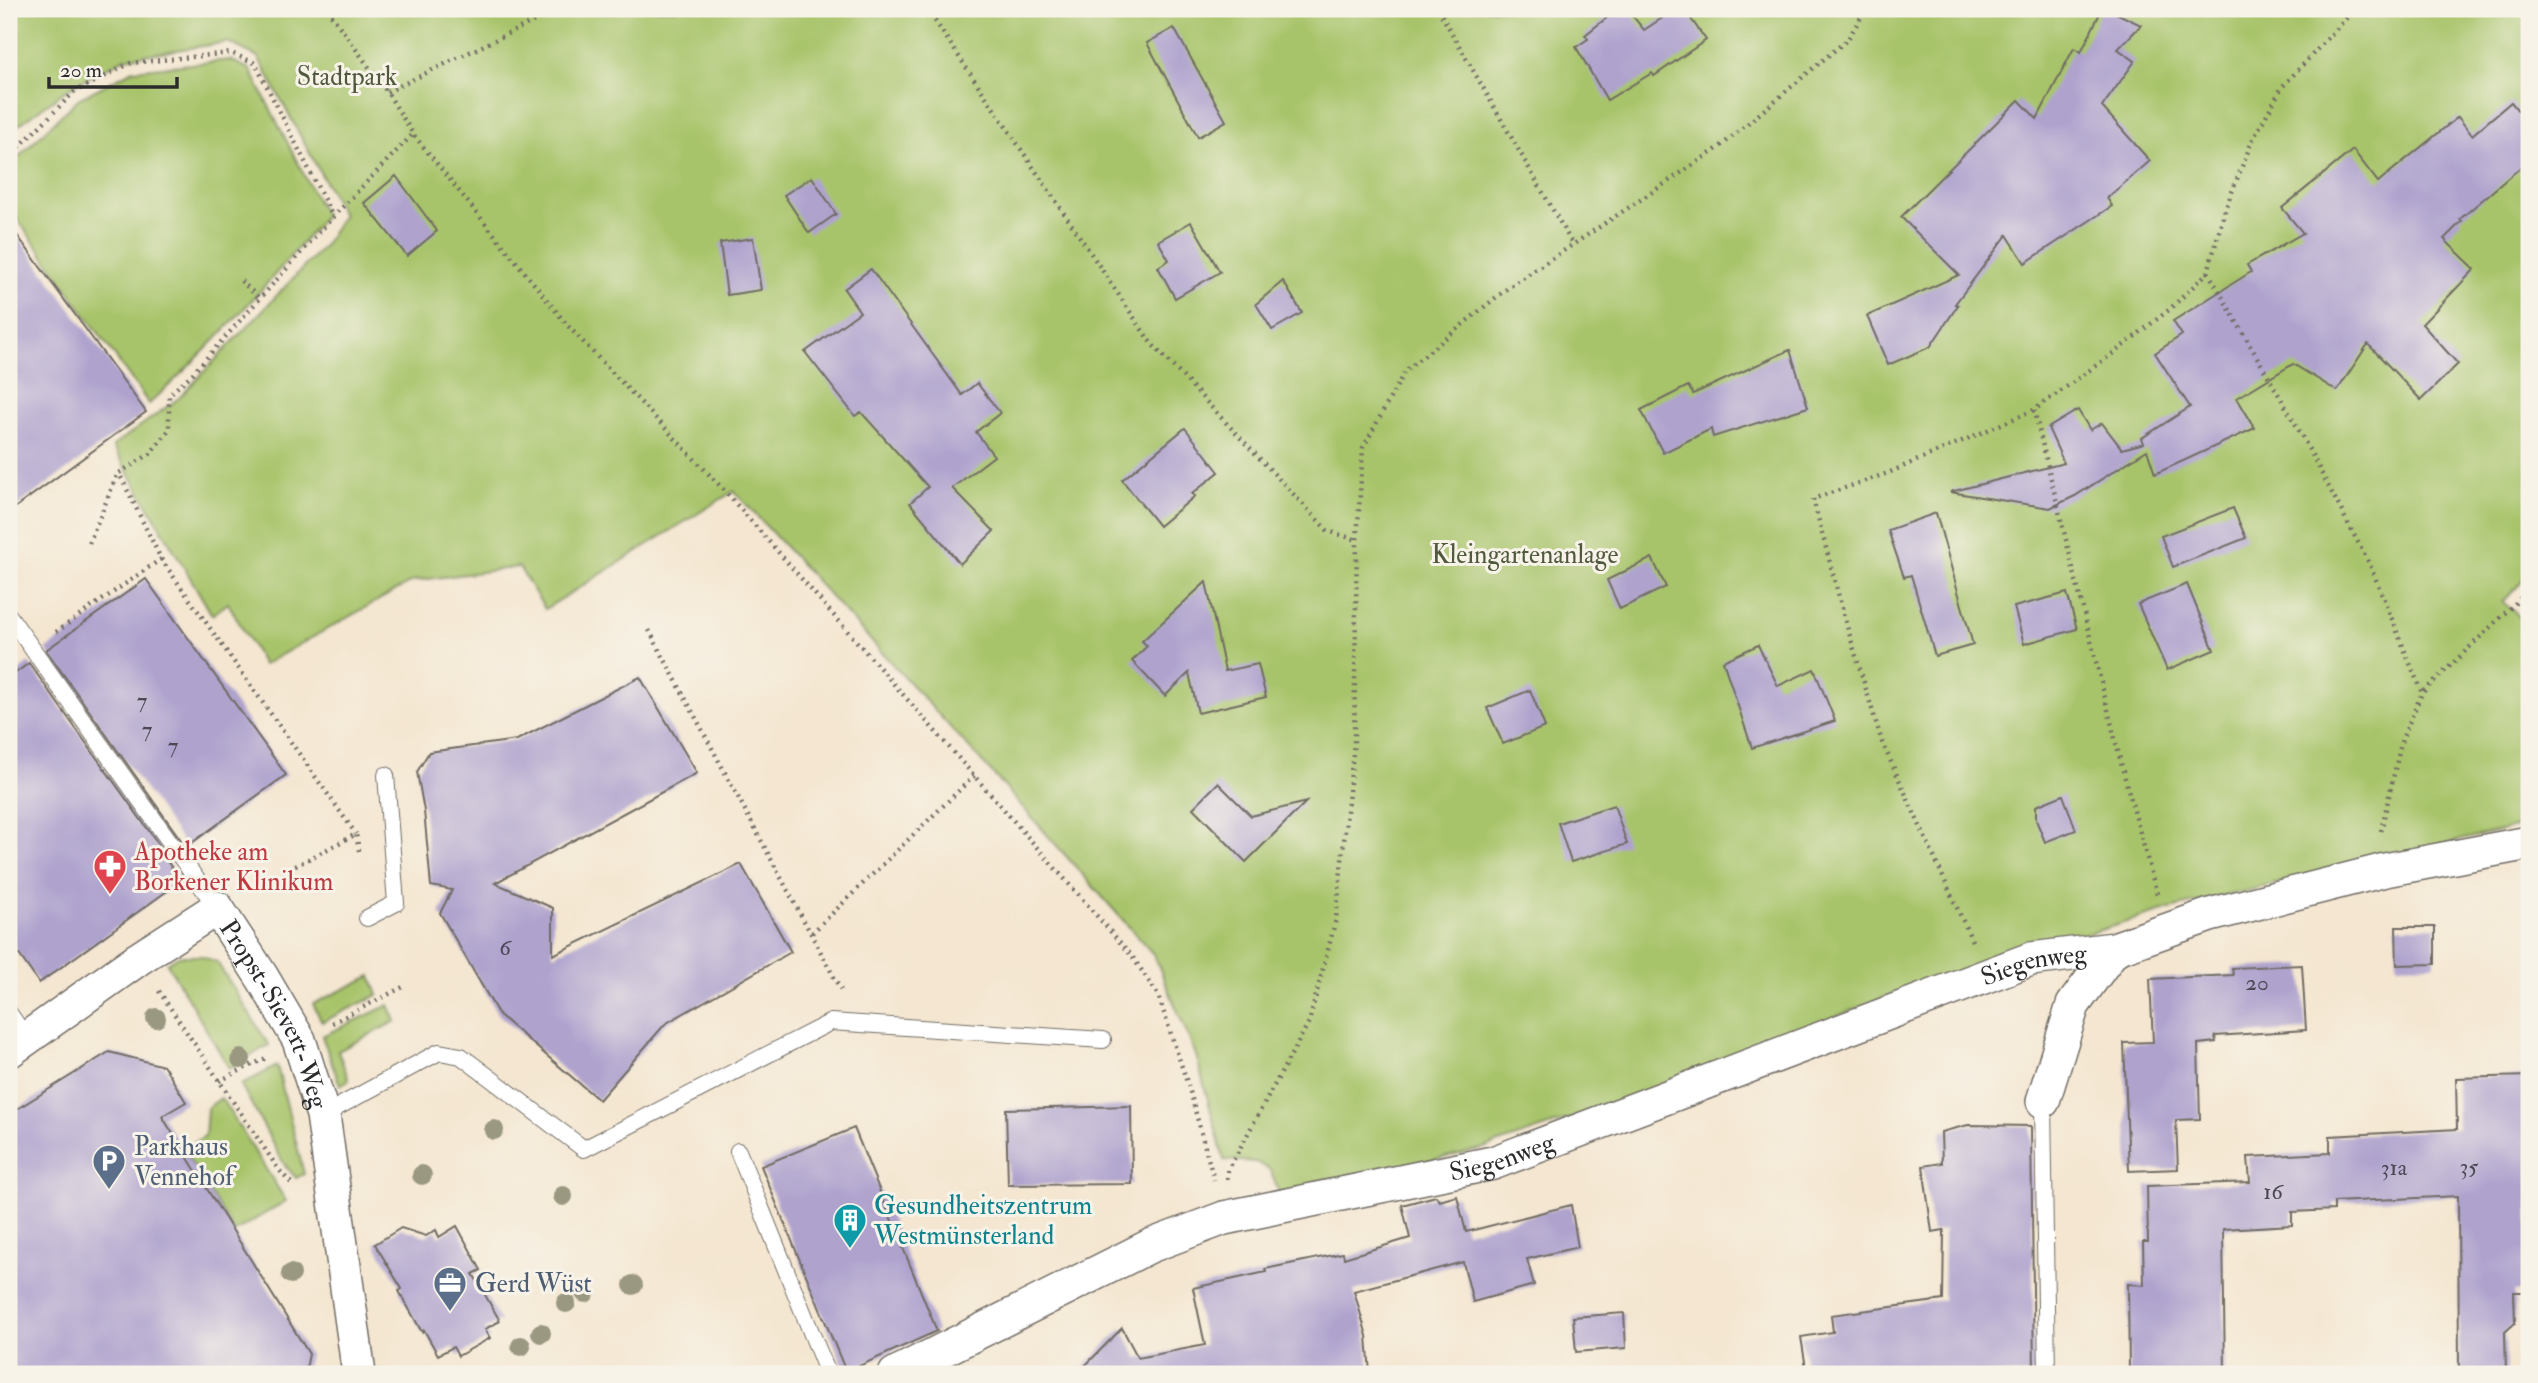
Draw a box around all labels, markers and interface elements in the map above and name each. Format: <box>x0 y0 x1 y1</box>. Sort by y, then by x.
scale bar <box>49 46 177 90</box>
text: 20 m <box>60 57 102 84</box>
park label: Stadtpark <box>297 61 398 94</box>
park label: Kleingartenanlage <box>1432 539 1619 571</box>
house number: 7 <box>137 686 148 715</box>
house number: 7 <box>142 715 153 744</box>
house number: 7 <box>168 731 179 760</box>
place label: Apotheke am Borkener Klinikum <box>133 836 333 898</box>
pharmacy icon: Apotheke am Borkener Klinikum <box>91 847 129 896</box>
street label: Propst-Sievert-Weg <box>212 914 335 1114</box>
house number: 6 <box>499 933 512 962</box>
street label: Siegenweg <box>1977 937 2090 994</box>
house number: 20 <box>2245 968 2269 997</box>
street label: Siegenweg <box>1447 1126 1560 1189</box>
place label: Parkhaus Vennehof <box>134 1131 237 1193</box>
parking icon: Parkhaus Vennehof <box>90 1142 128 1191</box>
house number: 35 <box>2460 1152 2478 1181</box>
house number: 31a <box>2381 1153 2408 1182</box>
house number: 16 <box>2263 1177 2284 1206</box>
place label: Gesundheitszentrum Westmünsterland <box>873 1190 1092 1252</box>
building icon: Gesundheitszentrum Westmünsterland <box>831 1201 869 1250</box>
office icon: Gerd Wüst <box>431 1264 469 1313</box>
place label: Gerd Wüst <box>475 1268 592 1300</box>

